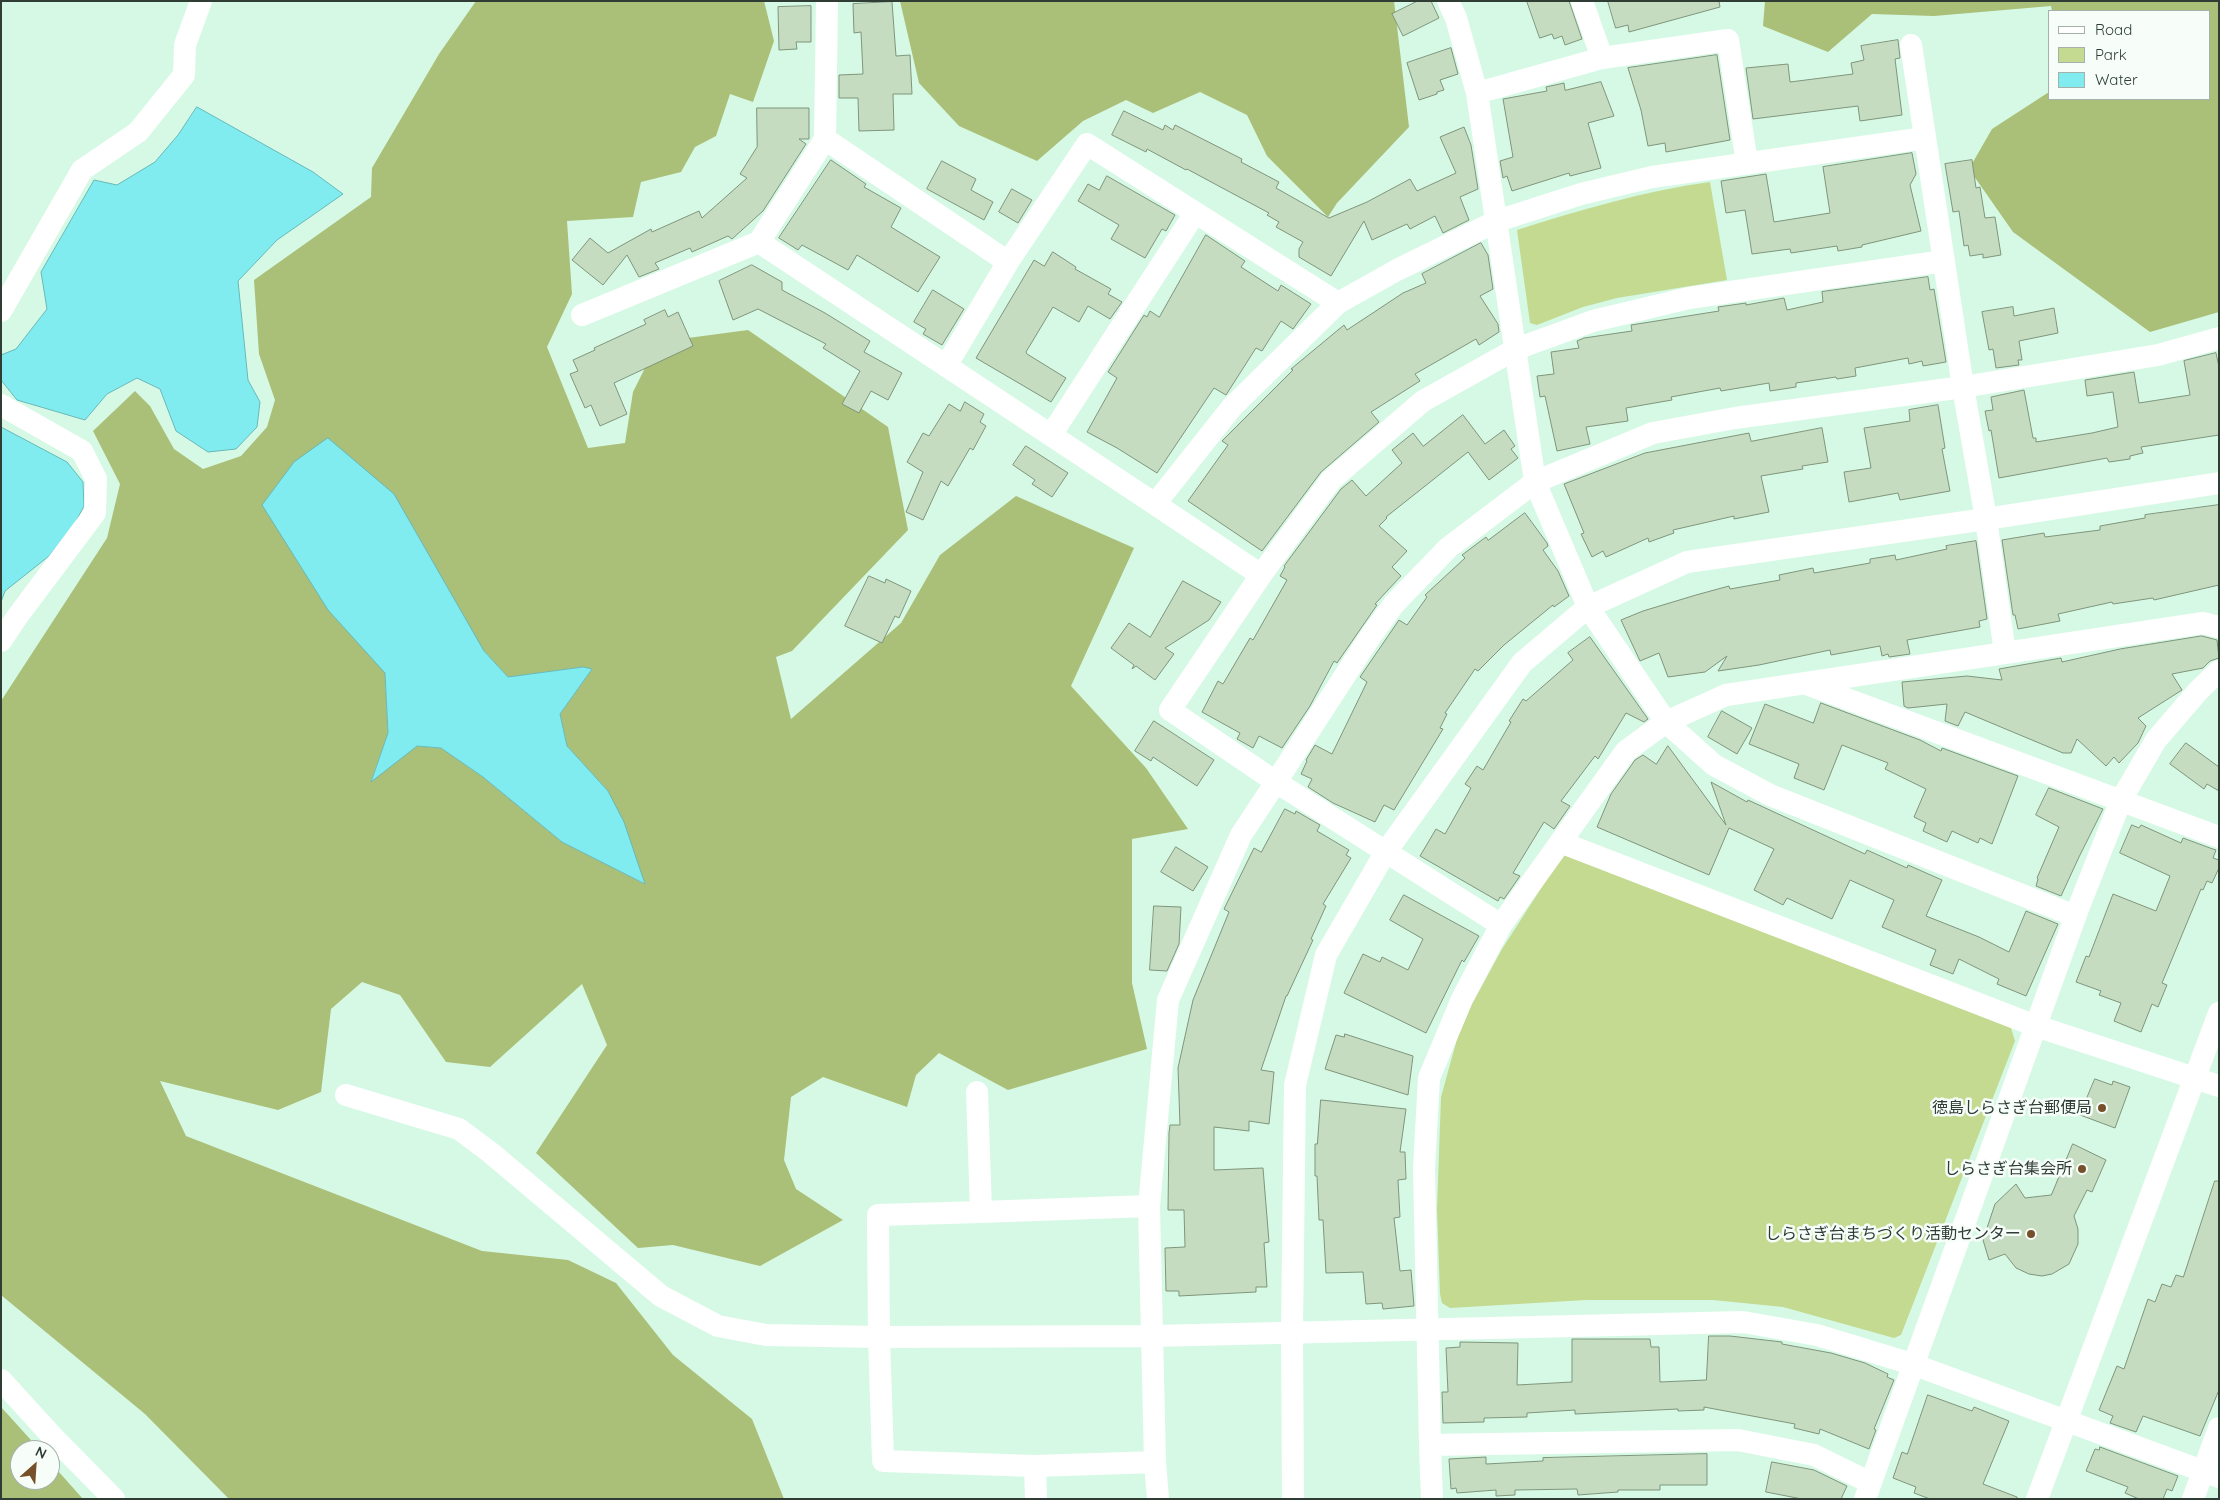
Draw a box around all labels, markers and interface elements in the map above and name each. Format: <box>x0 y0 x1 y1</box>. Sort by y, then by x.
legend <box>2048 10 2210 100</box>
text: Road <box>2095 20 2132 39</box>
text: Park <box>2095 45 2127 64</box>
text: Water <box>2095 70 2138 89</box>
place label: 徳島しらさぎ台郵便局 <box>1932 1098 2092 1118</box>
marker: 徳島しらさぎ台郵便局 <box>2096 1102 2108 1114</box>
place label: しらさぎ台集会所 <box>1944 1159 2072 1179</box>
marker: しらさぎ台集会所 <box>2076 1163 2088 1175</box>
place label: しらさぎ台まちづくり活動センター <box>1765 1224 2021 1244</box>
marker: しらさぎ台まちづくり活動センター <box>2025 1228 2037 1240</box>
north arrow <box>10 1440 60 1490</box>
text: N <box>33 1442 50 1463</box>

